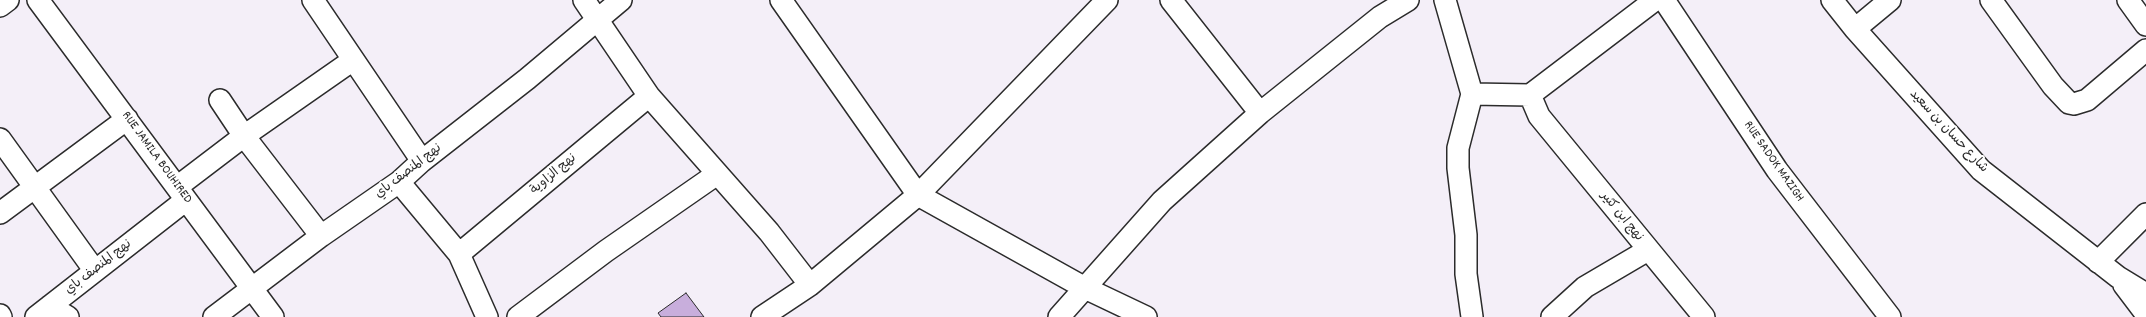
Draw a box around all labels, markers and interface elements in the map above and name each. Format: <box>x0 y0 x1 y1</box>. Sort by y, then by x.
street label: شارع حسان بن سعيد <box>1905 87 1991 177</box>
street label: RUE JAMILA BOUHIRED <box>117 109 195 207</box>
street label: RUE SADOK MAZIGH <box>1739 119 1807 205</box>
street label: نهج المنصف باي <box>373 141 445 203</box>
street label: نهج الزاوية <box>528 151 580 199</box>
street label: نهج ابن كثير <box>1596 189 1646 245</box>
street label: نهج المنصف باي <box>63 237 135 299</box>

